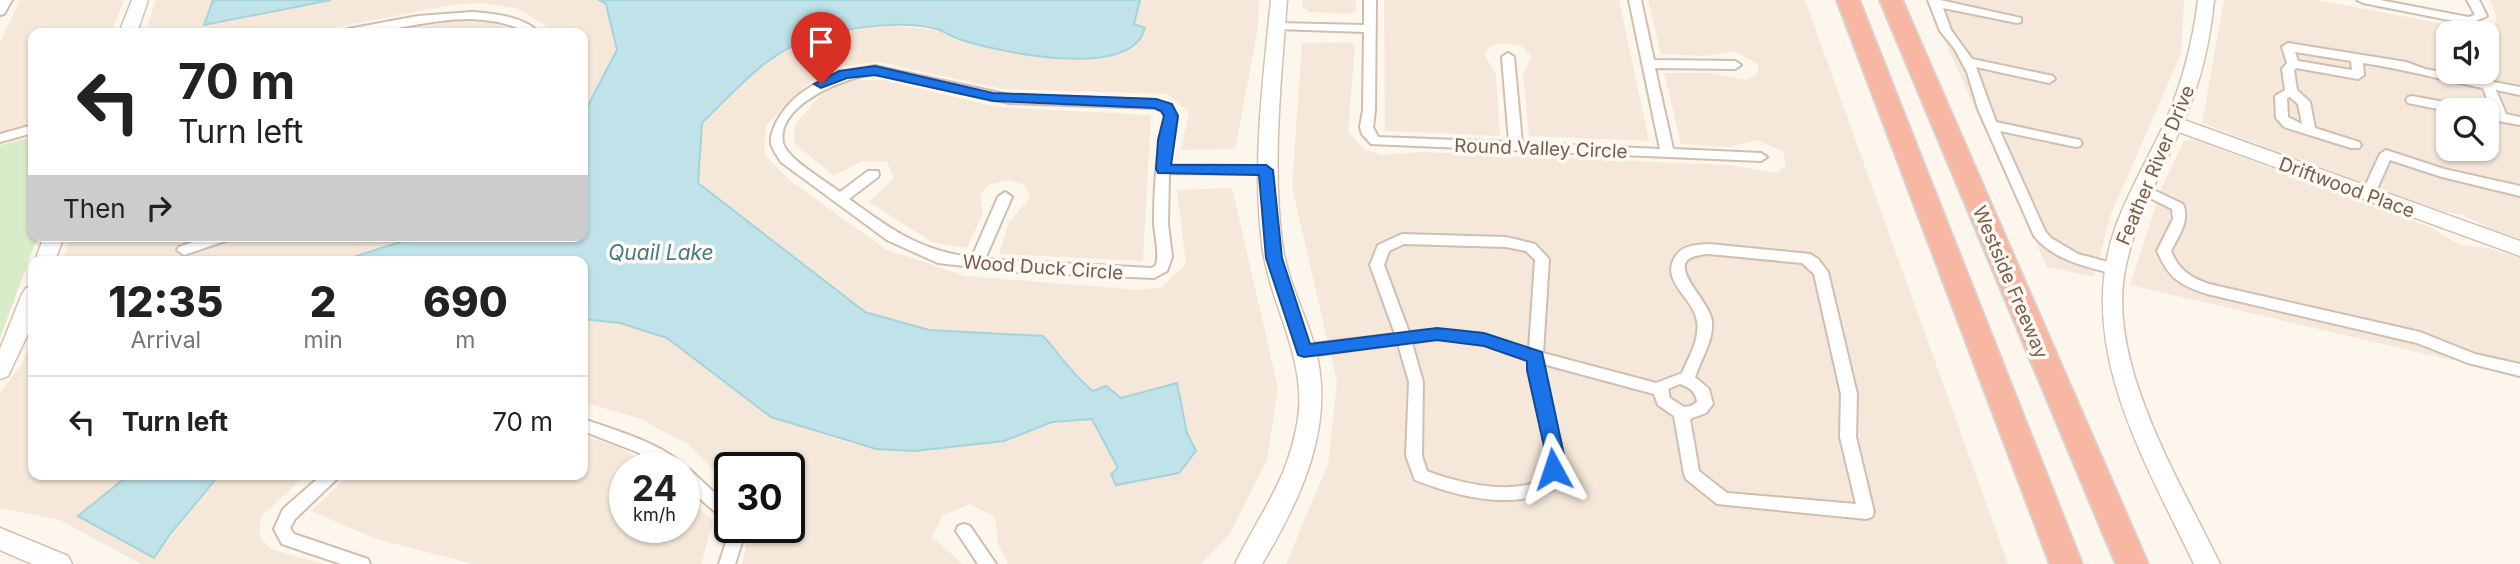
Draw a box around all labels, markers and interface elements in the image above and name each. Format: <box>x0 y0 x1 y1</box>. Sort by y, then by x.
pin <box>791 12.0 851 84</box>
map controls <box>2436 21 2499 161</box>
button: sound <box>2436 21 2499 84</box>
icon: arrive <box>802 23 840 61</box>
text: 70 m <box>178 52 295 111</box>
icon: left <box>63 56 154 147</box>
street label: Feather River Drive <box>2111 82 2200 249</box>
button: search <box>2436 98 2499 161</box>
text: Turn left <box>178 112 303 151</box>
street label: Round Valley Circle <box>1454 134 1628 163</box>
street label: Driftwood Place <box>2276 152 2418 223</box>
icon: right <box>140 189 178 227</box>
text: Then <box>63 193 126 224</box>
street label: Westside Freeway <box>1968 202 2053 362</box>
water label: Quail Lake <box>608 240 714 265</box>
street label: Wood Duck Circle <box>962 250 1124 285</box>
text: 12:35 <box>108 276 223 327</box>
text: 2 <box>310 276 337 327</box>
text: 690 <box>423 276 508 327</box>
text: Arrival <box>130 326 201 354</box>
text: min <box>304 326 343 354</box>
text: m <box>455 326 476 354</box>
icon: left <box>63 403 101 441</box>
text: Turn left <box>122 406 228 437</box>
text: 70 m <box>492 406 553 437</box>
position arrow <box>1516 432 1590 506</box>
speed limit sign: 30 <box>714 452 805 543</box>
text: 24 <box>632 467 677 509</box>
text: km/h <box>633 504 676 525</box>

